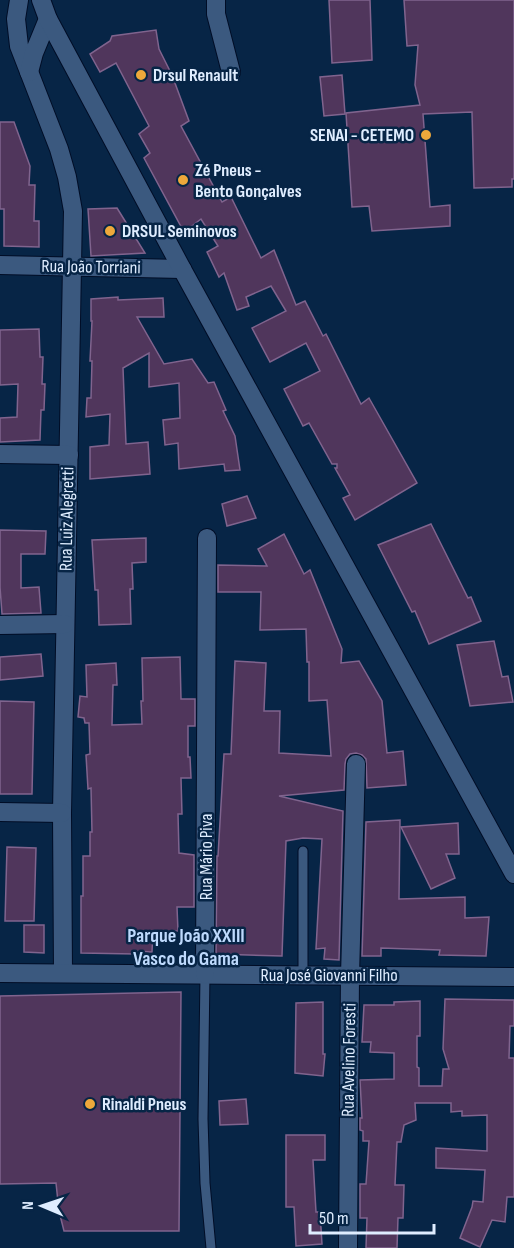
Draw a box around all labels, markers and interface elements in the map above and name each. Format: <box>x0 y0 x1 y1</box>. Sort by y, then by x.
place label: Drsul Renault <box>153 65 238 86</box>
marker: Drsul Renault <box>134 68 148 82</box>
place label: SENAI - CETEMO <box>310 125 414 146</box>
marker: SENAI - CETEMO <box>419 128 433 142</box>
place label: Zé Pneus - Bento Gonçalves <box>195 160 302 202</box>
marker: Zé Pneus - Bento Gonçalves <box>176 173 190 187</box>
place label: DRSUL Seminovos <box>122 221 237 242</box>
marker: DRSUL Seminovos <box>103 224 117 238</box>
street label: Rua João Torriani <box>41 256 141 278</box>
street label: Rua Luiz Alegretti <box>56 467 78 571</box>
street label: Rua Mário Piva <box>196 814 217 900</box>
district label: Parque João XXIII Vasco do Gama <box>127 924 245 971</box>
street label: Rua José Giovanni Filho <box>260 965 398 986</box>
street label: Rua Avelino Foresti <box>338 1003 360 1117</box>
place label: Rinaldi Pneus <box>102 1094 186 1115</box>
marker: Rinaldi Pneus <box>83 1097 97 1111</box>
north arrow <box>12 1176 72 1236</box>
scale bar <box>310 1197 434 1235</box>
text: N <box>19 1201 38 1210</box>
text: 50 m <box>319 1208 349 1229</box>

